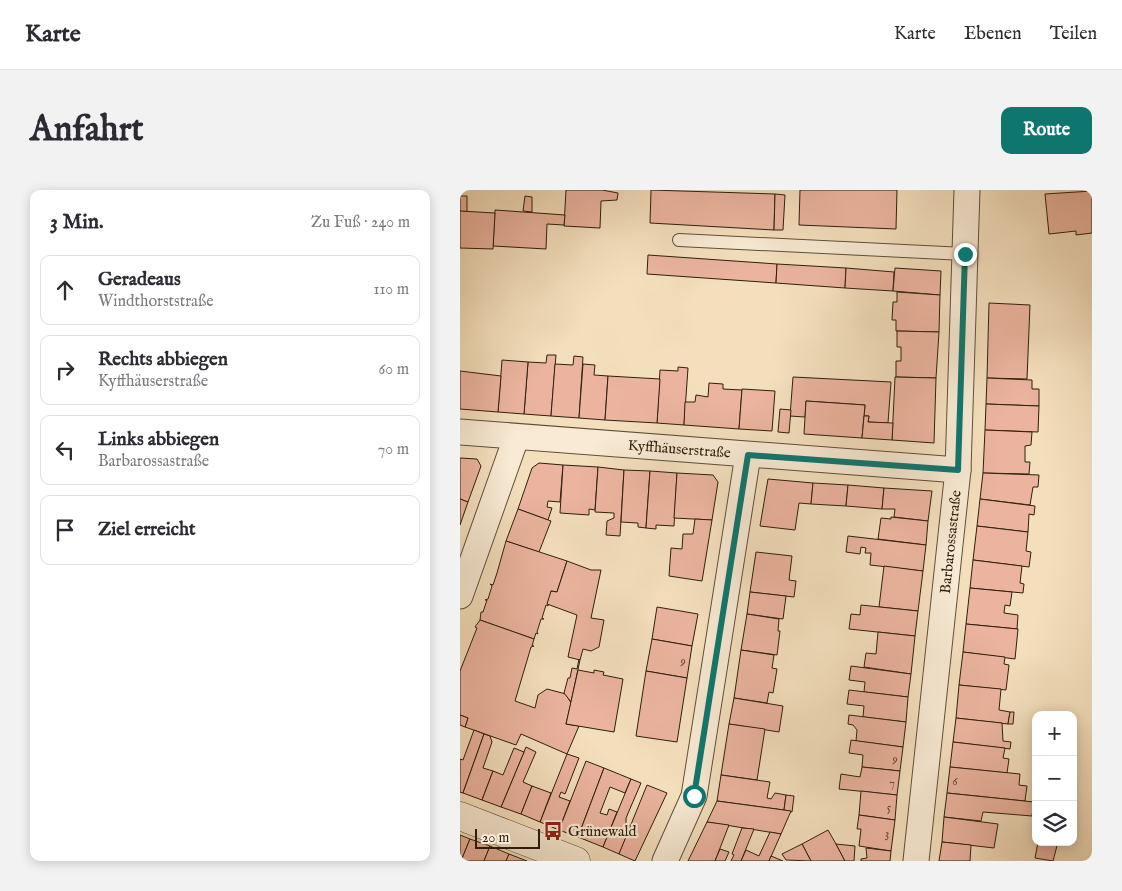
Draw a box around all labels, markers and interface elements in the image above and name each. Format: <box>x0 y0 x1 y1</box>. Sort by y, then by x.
text: Karte <box>25 19 81 50</box>
text: Karte <box>894 23 936 46</box>
text: Ebenen <box>964 23 1022 46</box>
text: Teilen <box>1050 23 1097 46</box>
button: Route <box>1001 107 1092 154</box>
text: Anfahrt <box>30 108 144 153</box>
text: 3 Min. <box>50 209 103 236</box>
text: Zu Fuß · 240 m <box>311 213 410 233</box>
route end <box>954 243 977 266</box>
text: Geradeaus <box>98 268 181 292</box>
icon: ahead <box>51 276 79 304</box>
text: 110 m <box>373 280 409 300</box>
text: Windthorststraße <box>98 292 214 312</box>
text: Rechts abbiegen <box>98 348 228 372</box>
icon: right <box>51 356 79 384</box>
text: 60 m <box>379 360 409 380</box>
text: Kyffhäuserstraße <box>98 372 208 392</box>
text: Links abbiegen <box>98 428 219 452</box>
street label: Kyffhäuserstraße <box>627 435 732 462</box>
icon: left <box>51 436 79 464</box>
text: 70 m <box>378 440 409 460</box>
text: Barbarossastraße <box>98 452 209 472</box>
street label: Barbarossastraße <box>935 489 965 595</box>
icon: arrive <box>51 516 79 544</box>
text: Ziel erreicht <box>98 518 196 542</box>
house number: 9 <box>679 654 686 669</box>
map controls <box>1032 711 1077 846</box>
button: + <box>1032 711 1077 756</box>
house number: 9 <box>891 752 898 767</box>
button: − <box>1032 756 1077 801</box>
house number: 6 <box>952 774 958 789</box>
house number: 7 <box>889 776 895 791</box>
route start <box>683 785 706 808</box>
house number: 5 <box>887 800 892 815</box>
button: layers <box>1032 801 1077 846</box>
bus stop icon: Grünewald <box>542 820 564 842</box>
place label: Grünewald <box>568 822 637 841</box>
scale bar <box>475 826 540 849</box>
house number: 3 <box>885 826 889 841</box>
text: 20 m <box>482 829 509 847</box>

